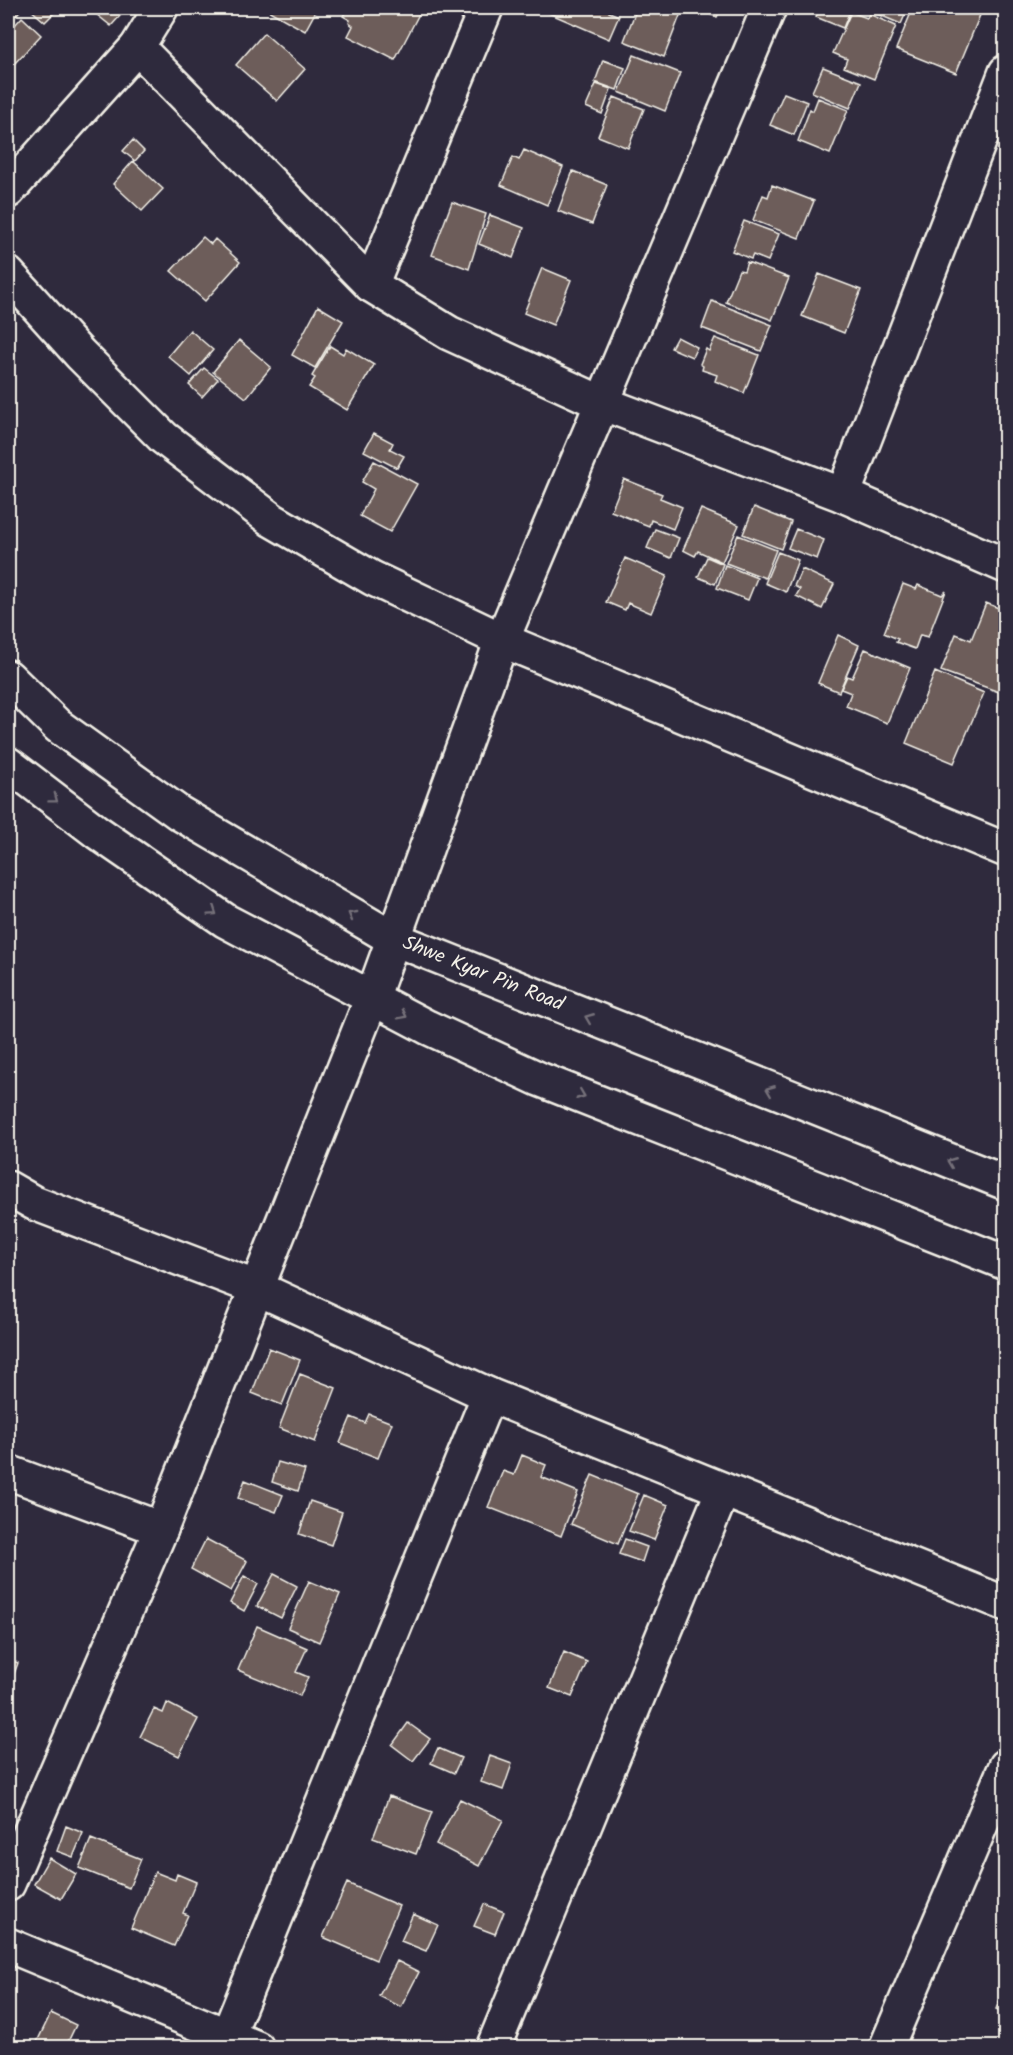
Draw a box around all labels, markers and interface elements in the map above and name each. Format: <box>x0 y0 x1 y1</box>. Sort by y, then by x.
one-way arrow <box>48 792 59 803</box>
one-way arrow <box>207 905 218 916</box>
one-way arrow <box>348 911 359 922</box>
street label: Shwe Kyar Pin Road <box>397 928 570 1021</box>
one-way arrow <box>397 1007 408 1019</box>
one-way arrow <box>584 1013 595 1025</box>
one-way arrow <box>765 1085 776 1097</box>
one-way arrow <box>575 1088 586 1100</box>
one-way arrow <box>946 1157 957 1169</box>

